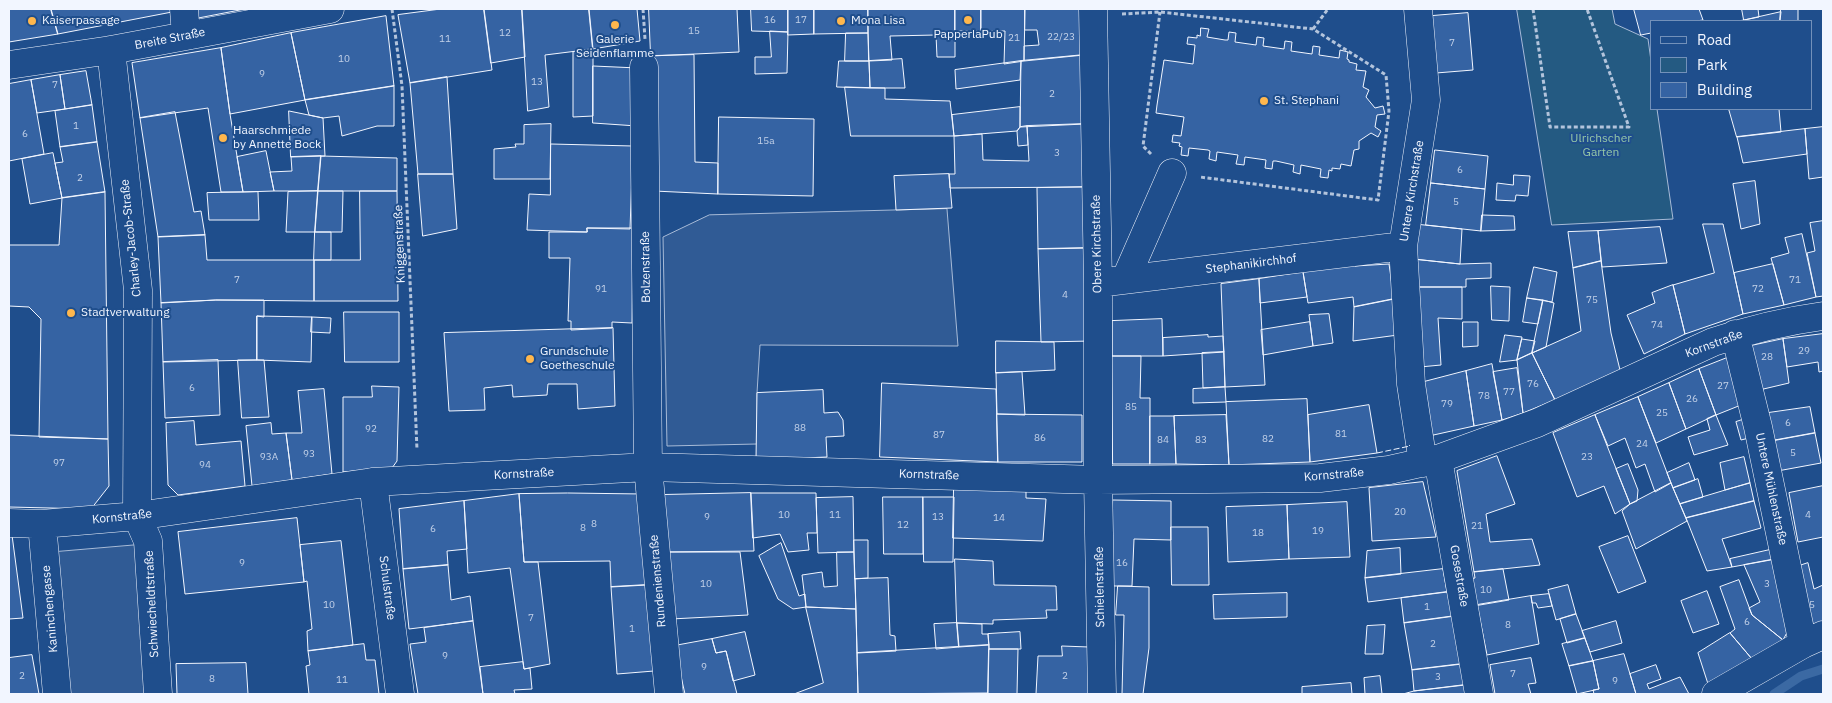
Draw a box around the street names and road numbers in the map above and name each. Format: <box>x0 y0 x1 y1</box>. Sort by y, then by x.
street label: Breite Straße <box>133 25 207 53</box>
street label: Untere Kirchstraße <box>1397 139 1427 243</box>
street label: Charley-Jacob-Straße <box>118 178 144 298</box>
street label: Obere Kirchstraße <box>1089 195 1105 293</box>
street label: Kniggenstraße <box>391 205 409 283</box>
street label: Bolzenstraße <box>638 231 654 303</box>
street label: Stephanikirchhof <box>1205 251 1297 277</box>
street label: Kornstraße <box>1683 327 1745 361</box>
street label: Untere Mühlenstraße <box>1752 431 1790 547</box>
street label: Kornstraße <box>494 465 554 483</box>
street label: Kornstraße <box>1303 465 1365 485</box>
street label: Kornstraße <box>899 467 959 483</box>
street label: Kornstraße <box>91 507 153 527</box>
street label: Rundenienstraße <box>647 534 669 628</box>
street label: Gosestraße <box>1446 544 1472 608</box>
street label: Schielenstraße <box>1092 546 1108 628</box>
street label: Schwiecheldtstraße <box>142 550 162 658</box>
street label: Schulstraße <box>376 555 398 621</box>
street label: Kaninchengasse <box>39 565 61 653</box>

